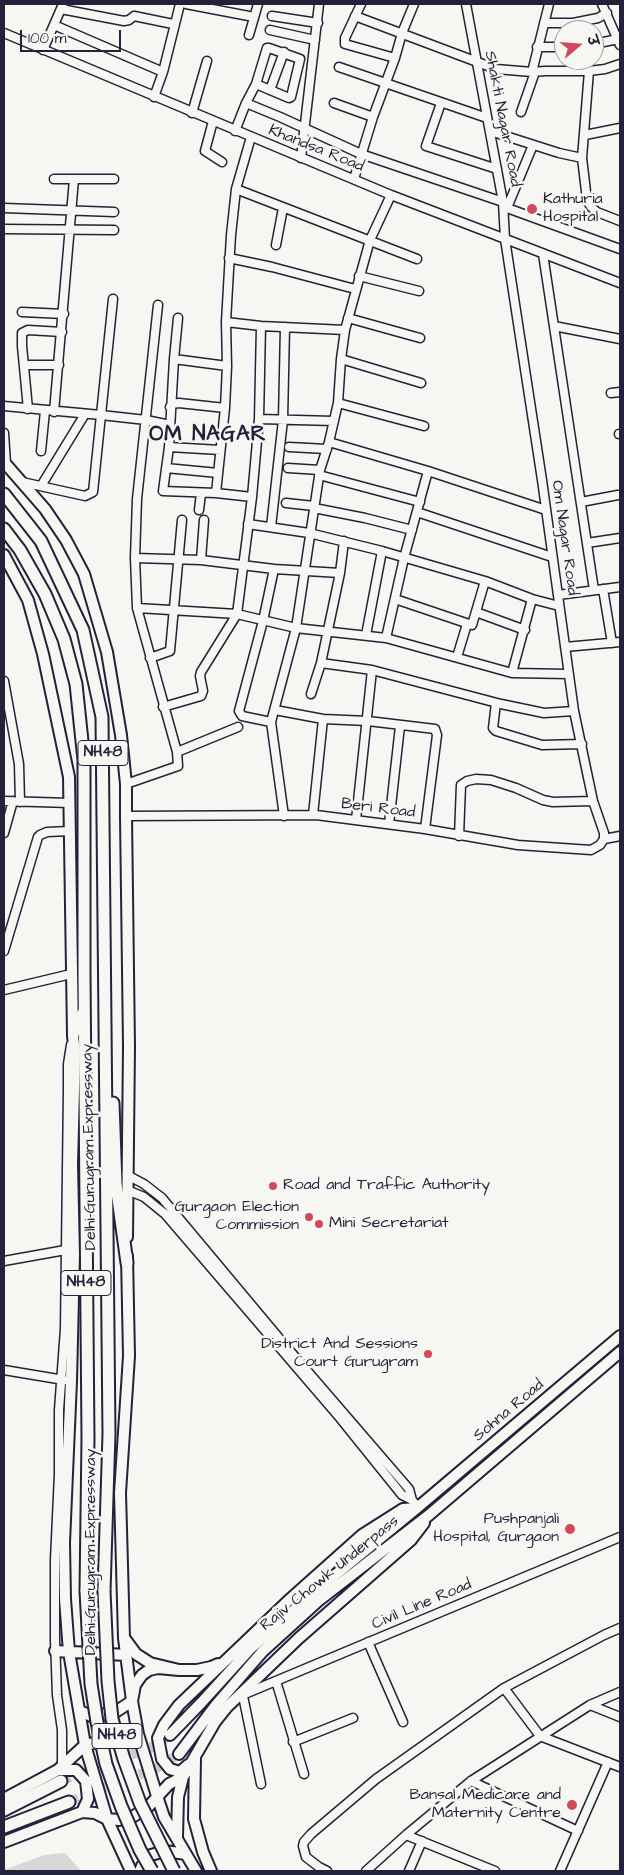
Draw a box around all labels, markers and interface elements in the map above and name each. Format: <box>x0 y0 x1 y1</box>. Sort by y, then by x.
scale bar <box>22 20 124 52</box>
north arrow <box>554 20 604 70</box>
text: 100 m <box>28 28 67 49</box>
text: उ <box>581 33 603 48</box>
street label: Shakti Nagar Road <box>479 49 525 189</box>
street label: Khandsa Road <box>265 121 367 177</box>
place label: Kathuria Hospital <box>543 190 603 228</box>
marker: Kathuria Hospital <box>525 202 539 216</box>
district label: OM NAGAR <box>148 423 268 449</box>
street label: Om Nagar Road <box>546 479 582 597</box>
road number: NH48 <box>78 740 128 766</box>
street label: Beri Road <box>340 795 416 823</box>
street label: Delhi-Gurugram Expressway <box>79 1044 101 1250</box>
place label: Road and Traffic Authority <box>283 1176 490 1196</box>
marker: Road and Traffic Authority <box>267 1180 279 1192</box>
place label: Gurgaon Election Commission <box>175 1198 299 1236</box>
marker: Gurgaon Election Commission <box>303 1211 315 1223</box>
place label: Mini Secretariat <box>329 1214 448 1234</box>
marker: Mini Secretariat <box>313 1218 325 1230</box>
road number: NH48 <box>61 1270 111 1296</box>
place label: District And Sessions Court Gurugram <box>261 1335 418 1373</box>
marker: District And Sessions Court Gurugram <box>422 1348 434 1360</box>
street label: Sohna Road <box>470 1376 548 1446</box>
street label: Delhi-Gurugram Expressway <box>82 1449 102 1655</box>
place label: Pushpanjali Hospital, Gurgaon <box>433 1510 559 1548</box>
street label: Rajiv Chowk Underpass <box>257 1512 403 1636</box>
marker: Pushpanjali Hospital, Gurgaon <box>563 1522 577 1536</box>
street label: Civil Line Road <box>369 1575 475 1635</box>
road number: NH48 <box>92 1724 142 1748</box>
place label: Bansal Medicare and Maternity Centre <box>409 1786 561 1824</box>
marker: Bansal Medicare and Maternity Centre <box>565 1798 579 1812</box>

